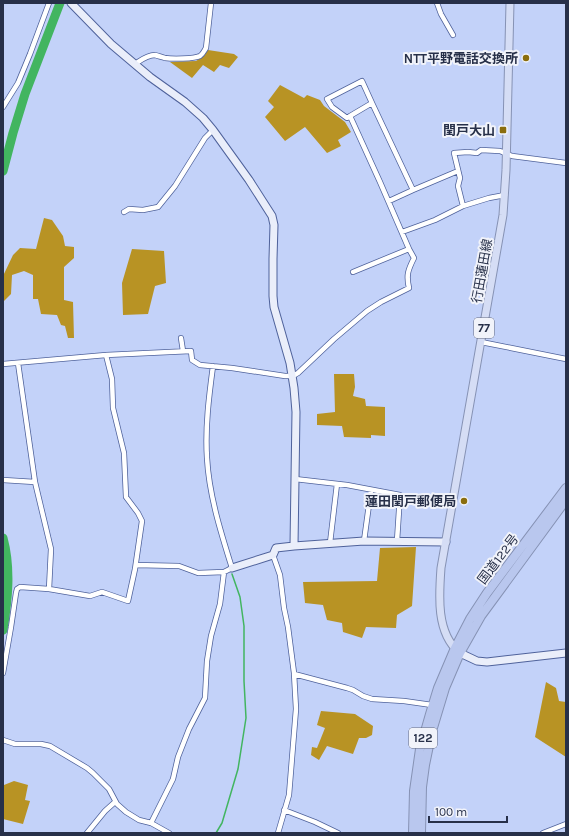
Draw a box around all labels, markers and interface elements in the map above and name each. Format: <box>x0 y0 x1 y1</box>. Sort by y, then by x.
place label: NTT平野電話交換所 <box>404 51 518 66</box>
marker: NTT平野電話交換所 <box>521 53 531 63</box>
place label: 閏戸大山 <box>443 123 495 138</box>
marker: 閏戸大山 <box>498 125 508 135</box>
street label: 行田蓮田線 <box>469 238 495 304</box>
road number: 77 <box>474 318 494 338</box>
place label: 蓮田閏戸郵便局 <box>365 494 456 509</box>
marker: 蓮田閏戸郵便局 <box>459 496 469 506</box>
street label: 国道122号 <box>474 531 522 587</box>
road number: 122 <box>409 728 437 748</box>
scale bar <box>429 798 507 824</box>
text: 100 m <box>435 805 467 819</box>

